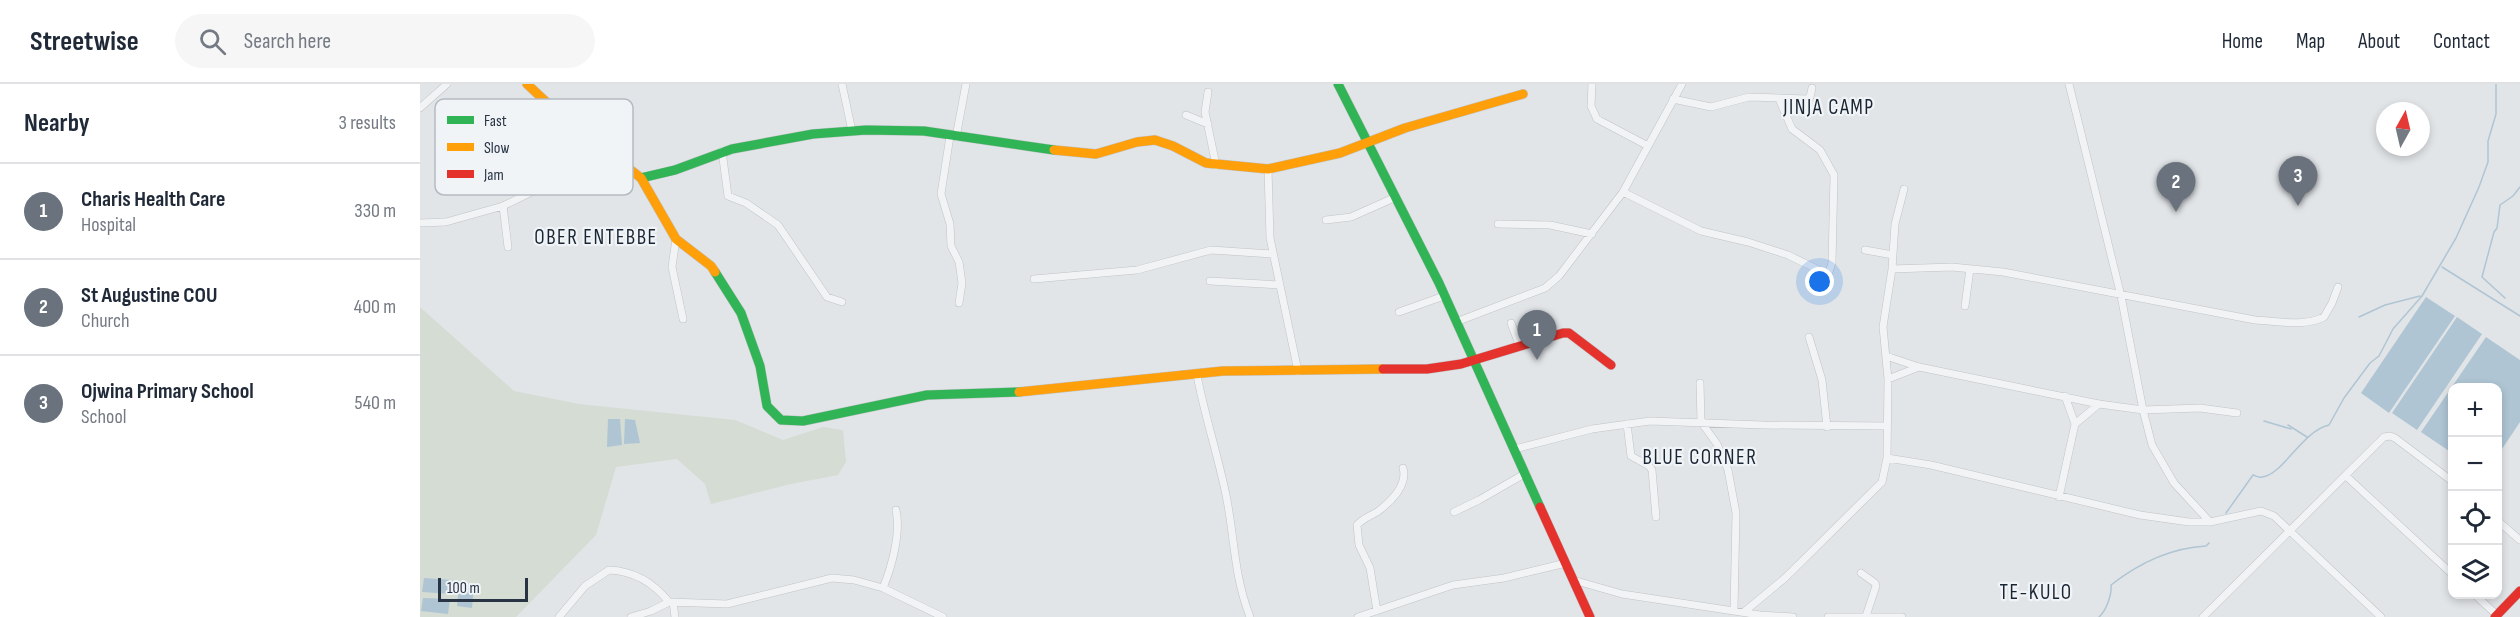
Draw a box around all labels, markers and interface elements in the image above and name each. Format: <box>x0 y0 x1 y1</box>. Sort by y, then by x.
search box <box>175 14 595 68</box>
text: Streetwise <box>30 25 139 58</box>
icon: search <box>196 25 229 58</box>
text: Search here <box>244 28 331 55</box>
text: Home <box>2222 29 2263 54</box>
text: Map <box>2296 29 2325 54</box>
text: About <box>2358 29 2400 54</box>
text: Contact <box>2433 29 2490 54</box>
district label: JINJA CAMP <box>1782 95 1875 120</box>
legend <box>435 99 633 195</box>
north arrow <box>2376 102 2430 156</box>
text: Nearby <box>24 108 90 139</box>
text: 3 results <box>339 111 396 135</box>
text: Fast <box>484 112 507 131</box>
text: Slow <box>484 139 509 158</box>
pin: 3 <box>2278 156 2318 206</box>
pin: 2 <box>2156 162 2196 212</box>
text: Jam <box>483 166 504 185</box>
text: Charis Health Care <box>81 186 225 213</box>
text: 1 <box>40 199 47 223</box>
text: 330 m <box>354 199 396 223</box>
text: Hospital <box>81 213 136 237</box>
district label: OBER ENTEBBE <box>534 225 658 250</box>
your location <box>1805 267 1834 296</box>
text: St Augustine COU <box>81 282 217 309</box>
text: 2 <box>39 295 48 319</box>
text: 400 m <box>354 295 396 319</box>
text: Church <box>81 309 130 333</box>
pin: 1 <box>1518 310 1556 360</box>
text: Ojwina Primary School <box>81 378 254 405</box>
map controls <box>2448 383 2502 599</box>
button: + <box>2448 383 2502 437</box>
text: 3 <box>39 391 48 415</box>
text: 540 m <box>355 391 396 415</box>
text: School <box>81 405 126 429</box>
button: − <box>2448 437 2502 491</box>
district label: BLUE CORNER <box>1643 445 1757 470</box>
button: locate <box>2448 491 2502 545</box>
button: layers <box>2448 545 2502 599</box>
scale bar <box>438 575 528 602</box>
text: 100 m <box>447 579 480 598</box>
district label: TE-KULO <box>1999 580 2073 605</box>

